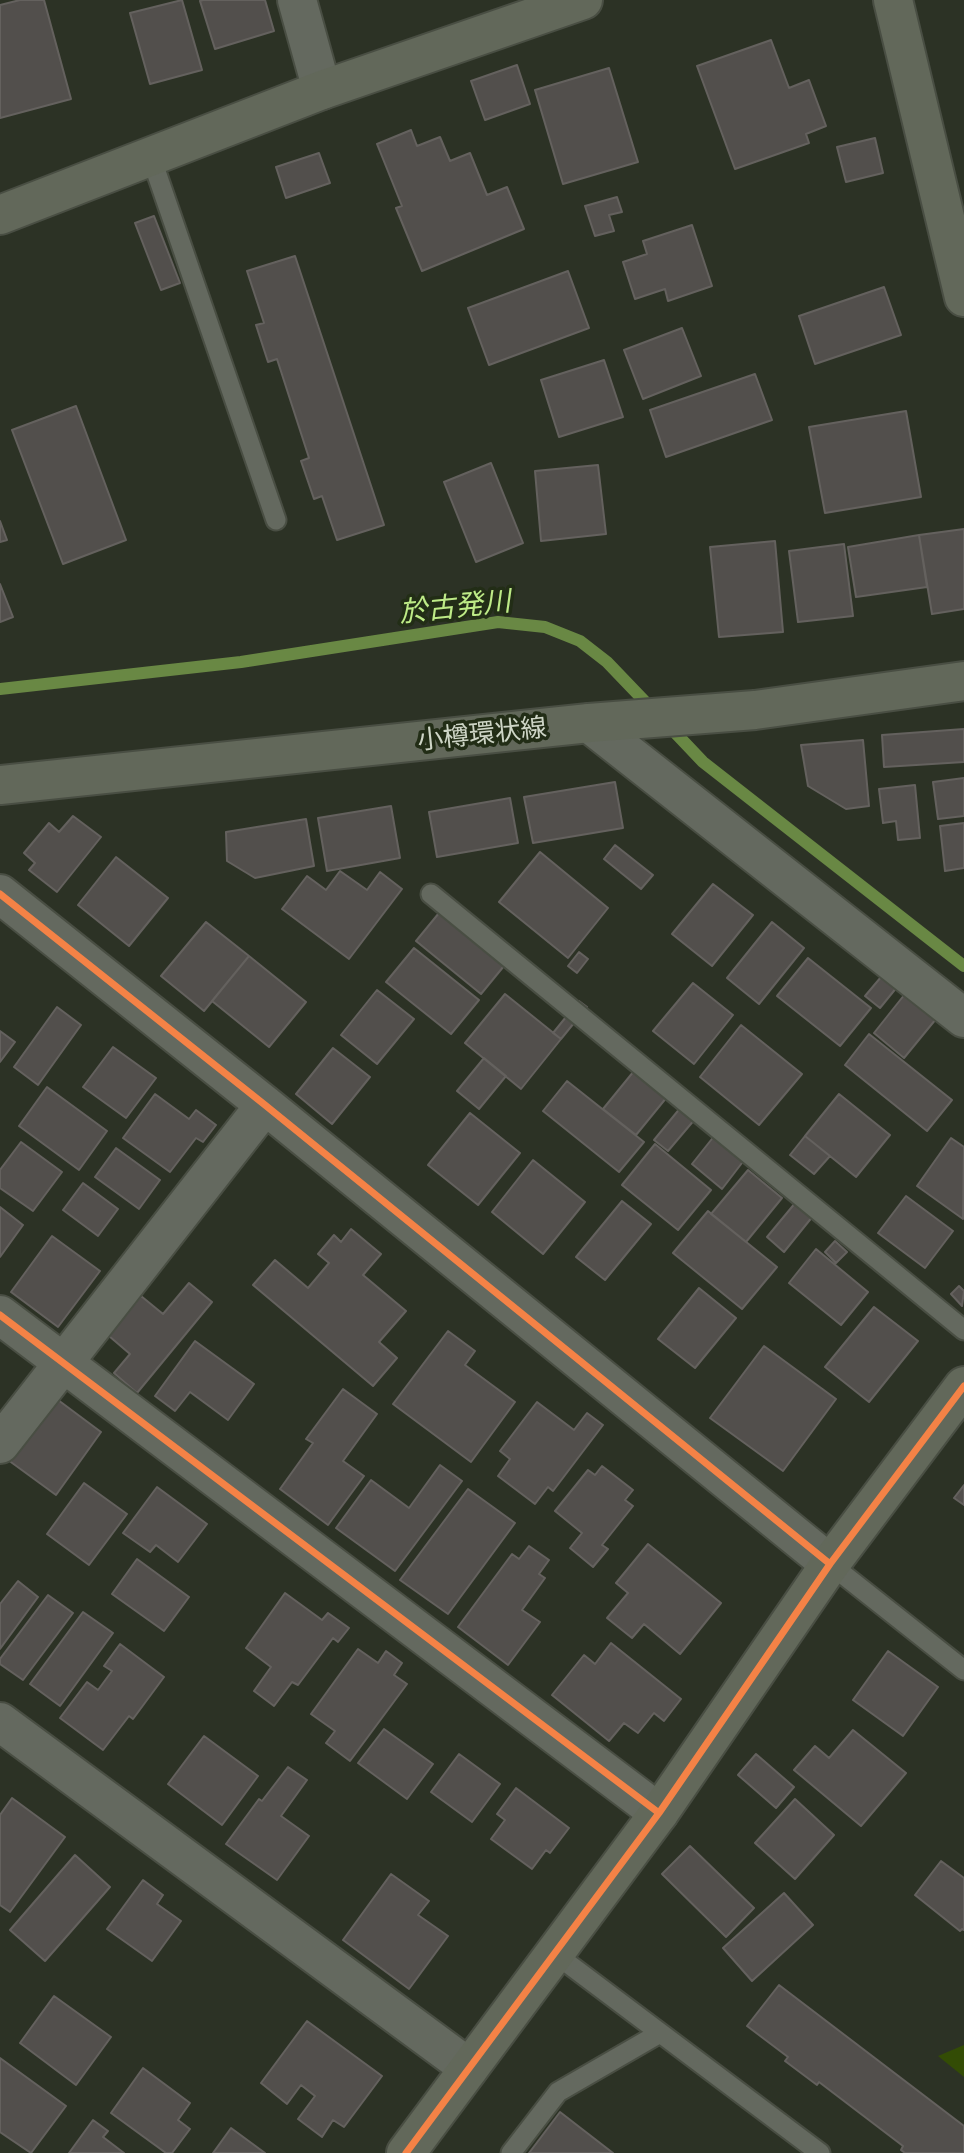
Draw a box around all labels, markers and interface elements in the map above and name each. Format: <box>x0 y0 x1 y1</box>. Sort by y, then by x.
water label: 於古発川 <box>398 585 512 631</box>
street label: 小樽環状線 <box>416 713 548 757</box>

